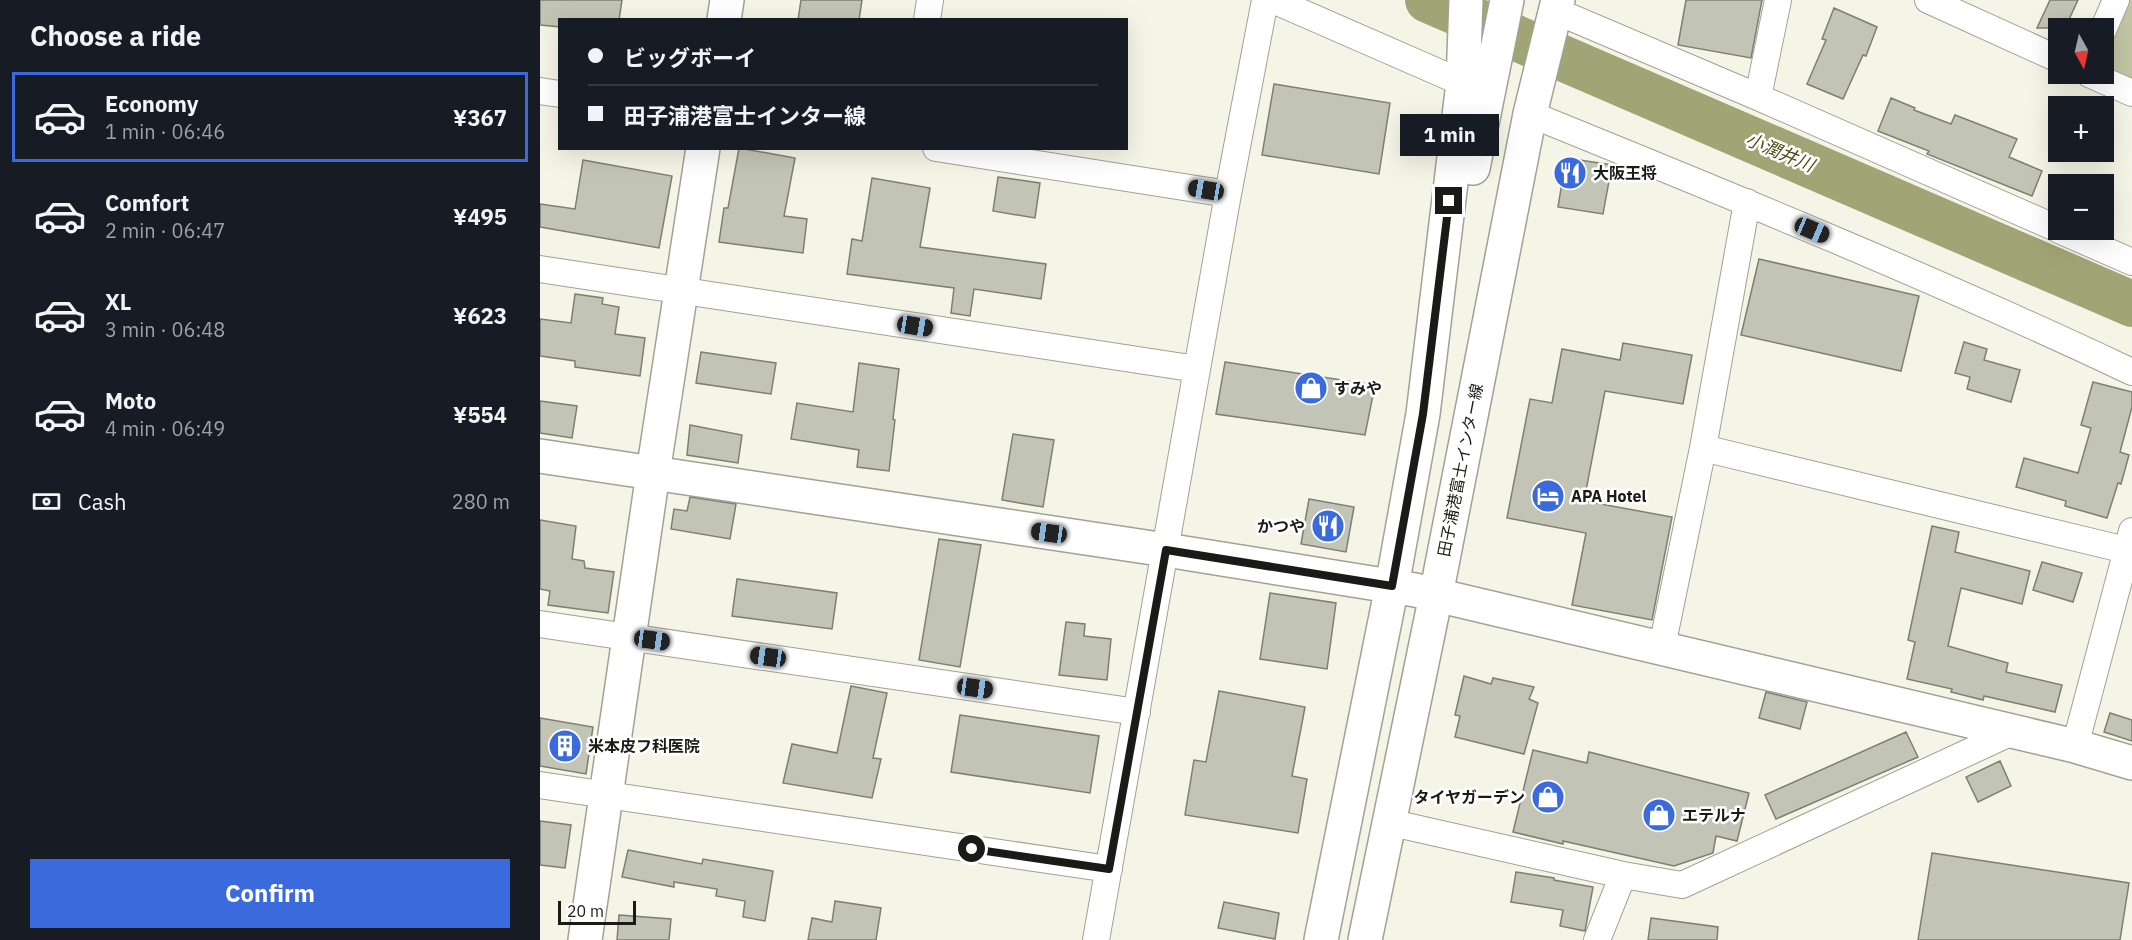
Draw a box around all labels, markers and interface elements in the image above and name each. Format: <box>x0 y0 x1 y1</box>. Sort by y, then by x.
text: Choose a ride <box>30 18 201 53</box>
north arrow <box>2048 18 2114 84</box>
map controls <box>2048 18 2114 240</box>
text: ビッグボーイ <box>624 43 756 72</box>
text: Economy <box>105 89 199 118</box>
icon: car <box>33 90 87 144</box>
button: + <box>2048 96 2114 162</box>
text: 田子浦港富士インター線 <box>624 101 866 130</box>
text: ¥367 <box>453 103 507 132</box>
callout: 1 min <box>1400 114 1498 156</box>
text: 1 min · 06:46 <box>105 118 225 145</box>
text: 1 min <box>1423 121 1476 148</box>
water label: 小潤井川 <box>1742 127 1819 177</box>
restaurant icon: 大阪王将 <box>1552 155 1588 191</box>
place label: 大阪王将 <box>1593 163 1657 183</box>
button: − <box>2048 174 2114 240</box>
car <box>1187 178 1225 202</box>
route end <box>1435 187 1462 214</box>
text: Comfort <box>105 188 189 217</box>
icon: car <box>33 189 87 243</box>
text: ¥495 <box>453 202 507 231</box>
car <box>1792 215 1832 245</box>
text: 2 min · 06:47 <box>105 217 225 244</box>
text: XL <box>105 287 131 316</box>
icon: car <box>33 288 87 342</box>
text: ¥623 <box>453 301 507 330</box>
car <box>896 314 934 338</box>
text: 3 min · 06:48 <box>105 316 225 343</box>
shop icon: すみや <box>1293 370 1329 406</box>
place label: すみや <box>1334 378 1382 398</box>
street label: 田子浦港富士インター線 <box>1433 382 1487 558</box>
text: Moto <box>105 386 156 415</box>
icon: car <box>33 387 87 441</box>
text: ¥554 <box>453 400 507 429</box>
text: 4 min · 06:49 <box>105 415 225 442</box>
hotel icon: APA Hotel <box>1530 478 1566 514</box>
icon: cash <box>30 485 63 518</box>
place label: APA Hotel <box>1571 486 1647 506</box>
text: Cash <box>78 487 127 516</box>
text: 280 m <box>452 488 510 515</box>
restaurant icon: かつや <box>1310 508 1346 544</box>
place label: かつや <box>1257 516 1305 536</box>
car <box>1030 522 1068 544</box>
car <box>633 629 671 651</box>
car <box>749 646 787 668</box>
car <box>956 677 994 699</box>
building icon: 米本皮フ科医院 <box>547 728 583 764</box>
place label: 米本皮フ科医院 <box>588 736 700 756</box>
shop icon: タイヤガーデン <box>1530 779 1566 815</box>
place label: タイヤガーデン <box>1413 787 1525 807</box>
shop icon: エテルナ <box>1641 797 1677 833</box>
place label: エテルナ <box>1682 805 1746 825</box>
route start <box>958 835 985 862</box>
button: Confirm <box>30 859 510 928</box>
scale bar <box>558 898 636 926</box>
text: 20 m <box>567 901 604 921</box>

